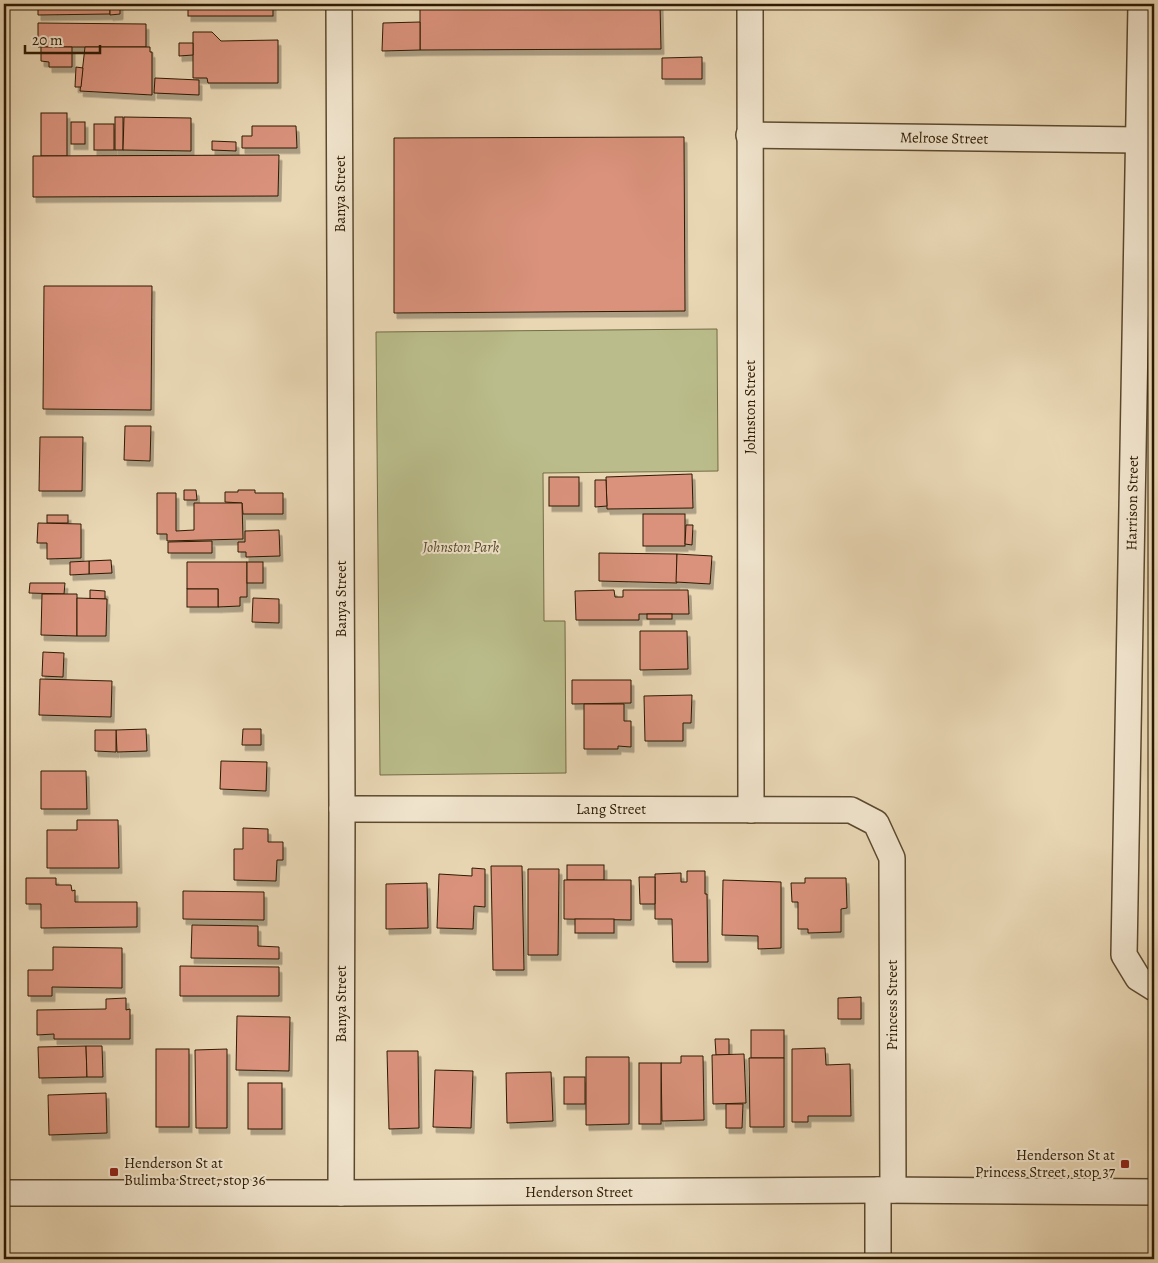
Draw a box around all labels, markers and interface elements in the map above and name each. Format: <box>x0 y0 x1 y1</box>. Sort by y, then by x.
scale bar <box>25 22 100 54</box>
text: 20 m <box>32 30 63 50</box>
street label: Melrose Street <box>900 127 988 149</box>
street label: Banya Street <box>330 155 350 233</box>
street label: Johnston Street <box>740 360 760 454</box>
street label: Harrison Street <box>1121 455 1143 551</box>
park label: Johnston Park <box>422 537 499 557</box>
street label: Banya Street <box>331 560 351 638</box>
street label: Lang Street <box>576 799 646 819</box>
street label: Princess Street <box>882 959 902 1051</box>
street label: Banya Street <box>331 965 351 1043</box>
place label: Henderson St at Princess Street, stop 37 <box>975 1145 1116 1182</box>
place label: Henderson St at Bulimba Street, stop 36 <box>124 1153 266 1190</box>
marker: Henderson St at Princess Street, stop 37 <box>1119 1158 1131 1170</box>
marker: Henderson St at Bulimba Street, stop 36 <box>108 1166 120 1178</box>
street label: Henderson Street <box>525 1182 633 1202</box>

